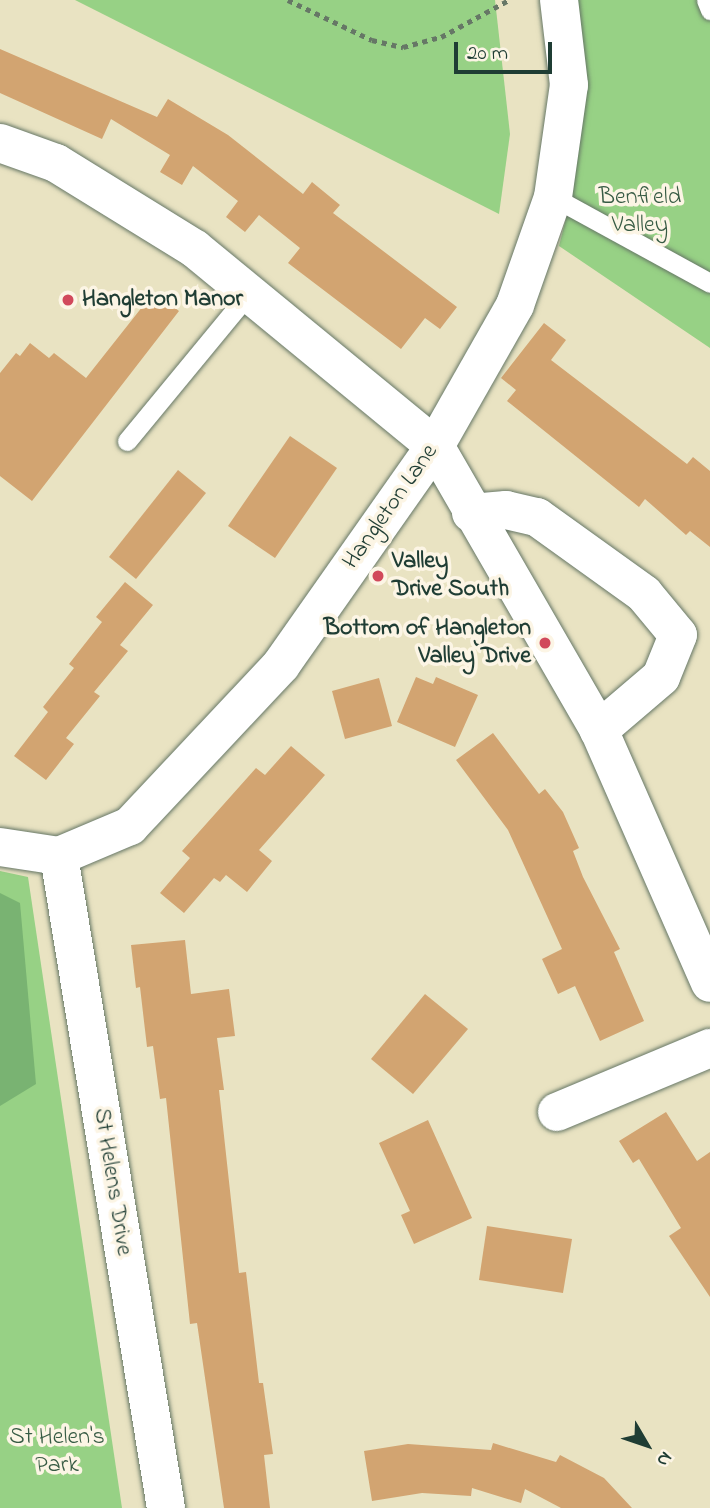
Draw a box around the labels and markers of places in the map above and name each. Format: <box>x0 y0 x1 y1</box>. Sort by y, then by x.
place label: Hangleton Manor <box>82 286 243 314</box>
marker: Hangleton Manor <box>60 292 76 308</box>
place label: Valley Drive South <box>392 548 509 604</box>
marker: Valley Drive South <box>370 568 386 584</box>
place label: Bottom of Hangleton Valley Drive <box>324 615 531 671</box>
marker: Bottom of Hangleton Valley Drive <box>537 635 553 651</box>

